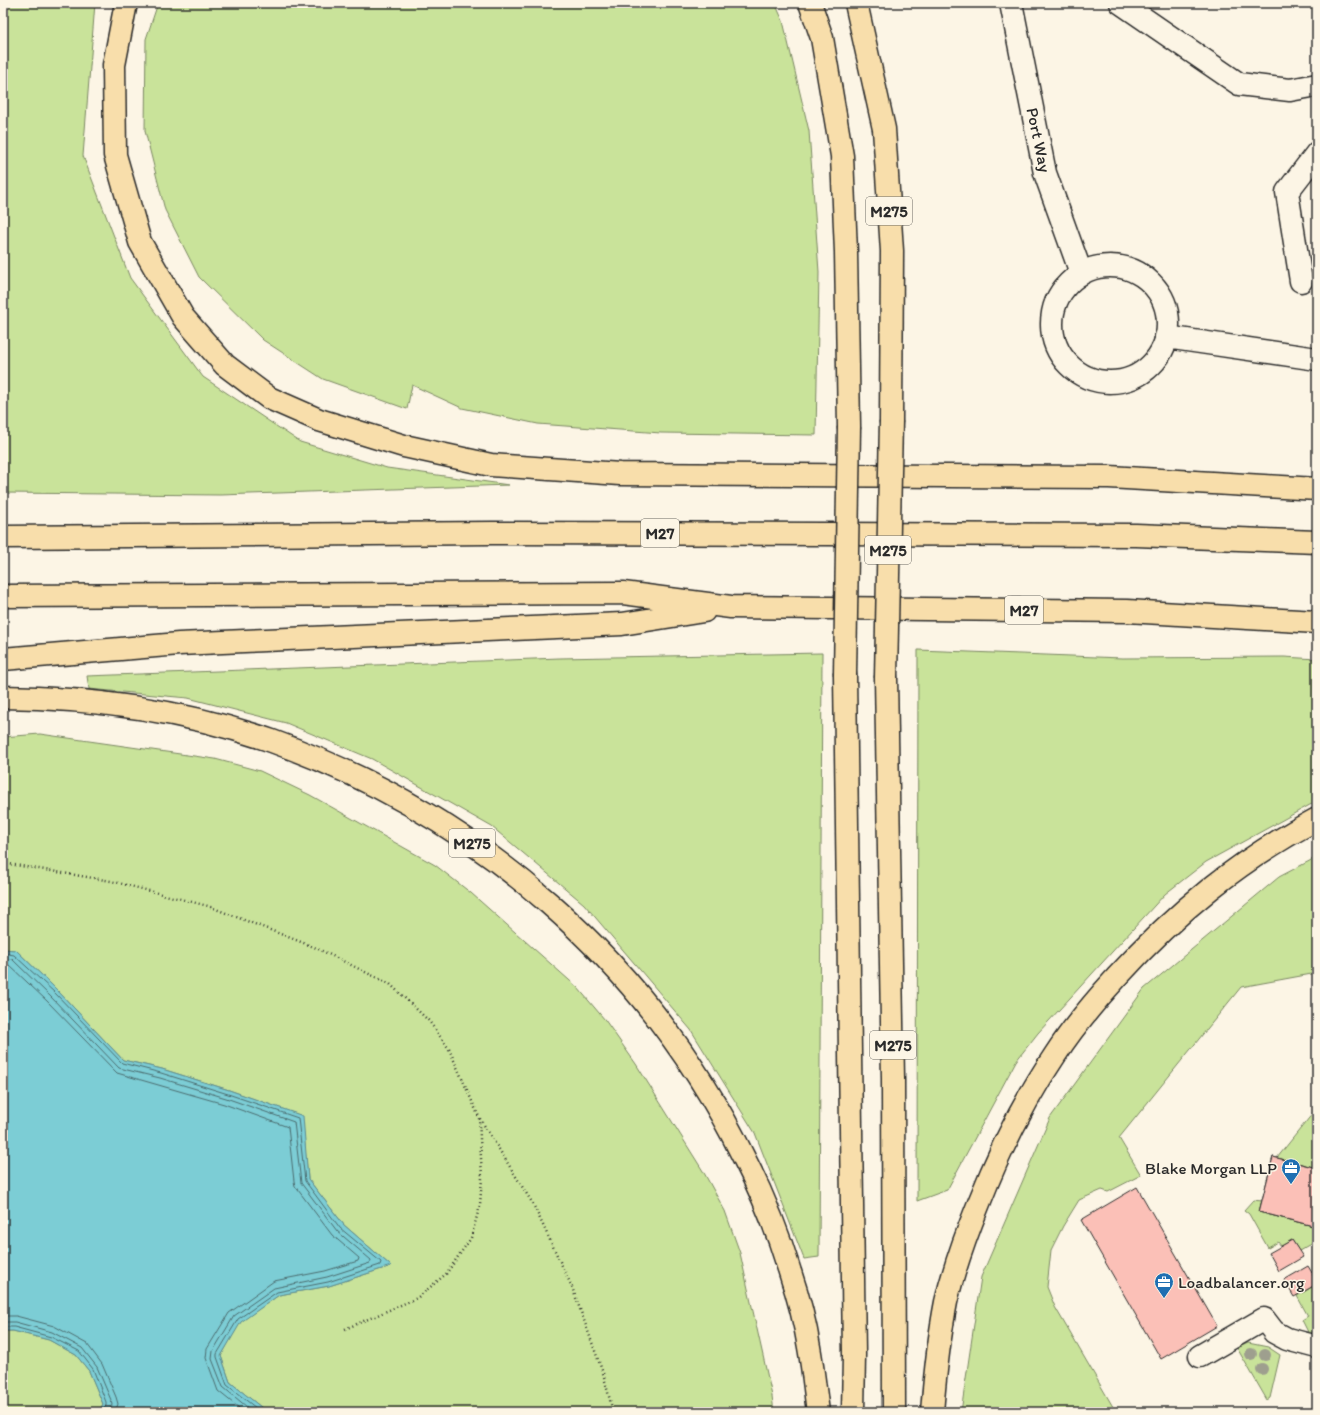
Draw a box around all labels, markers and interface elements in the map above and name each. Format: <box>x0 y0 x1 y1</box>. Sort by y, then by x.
street label: Port Way <box>1022 106 1056 174</box>
road number: M275 <box>866 197 912 225</box>
road number: M27 <box>641 519 679 547</box>
road number: M275 <box>865 536 911 564</box>
road number: M27 <box>1005 596 1043 624</box>
road number: M275 <box>449 829 495 857</box>
road number: M275 <box>870 1031 916 1059</box>
office icon: Blake Morgan LLP <box>1280 1157 1302 1185</box>
place label: Blake Morgan LLP <box>1145 1158 1277 1178</box>
office icon: Loadbalancer.org <box>1153 1271 1175 1299</box>
place label: Loadbalancer.org <box>1178 1272 1305 1292</box>

